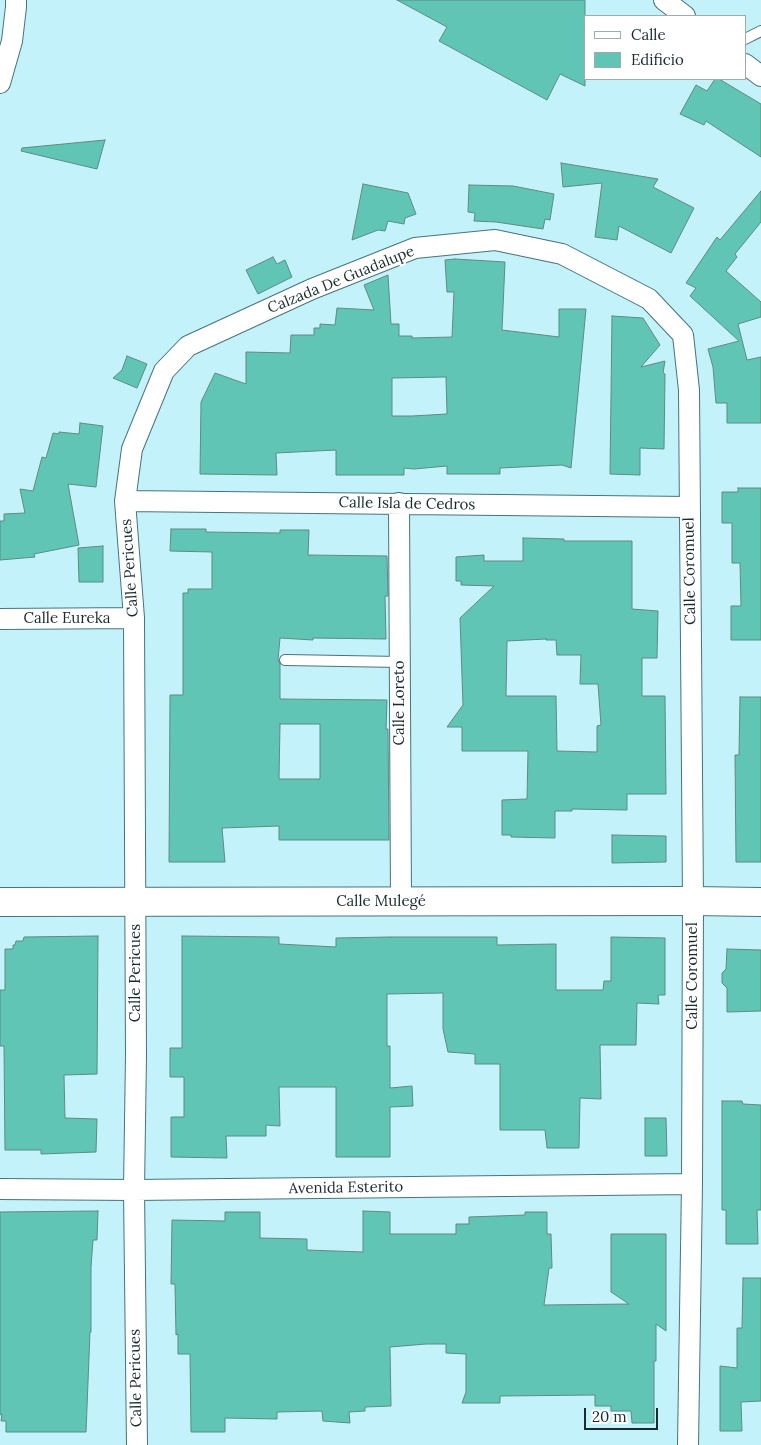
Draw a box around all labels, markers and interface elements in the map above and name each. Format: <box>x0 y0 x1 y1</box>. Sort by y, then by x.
legend <box>584 15 746 80</box>
text: Calle <box>631 25 666 44</box>
text: Edificio <box>631 50 684 69</box>
street label: Calzada De Guadalupe <box>265 242 417 318</box>
street label: Calle Isla de Cedros <box>338 494 476 514</box>
street label: Calle Coromuel <box>680 517 700 625</box>
street label: Calle Pericues <box>118 518 142 618</box>
street label: Calle Eureka <box>24 610 110 628</box>
street label: Calle Loreto <box>391 661 409 745</box>
street label: Calle Mulegé <box>336 893 426 911</box>
street label: Calle Coromuel <box>684 922 702 1030</box>
street label: Calle Pericues <box>127 924 145 1022</box>
street label: Avenida Esterito <box>289 1178 403 1198</box>
street label: Calle Pericues <box>126 1329 146 1427</box>
scale bar <box>586 1398 660 1430</box>
text: 20 m <box>592 1407 627 1426</box>

